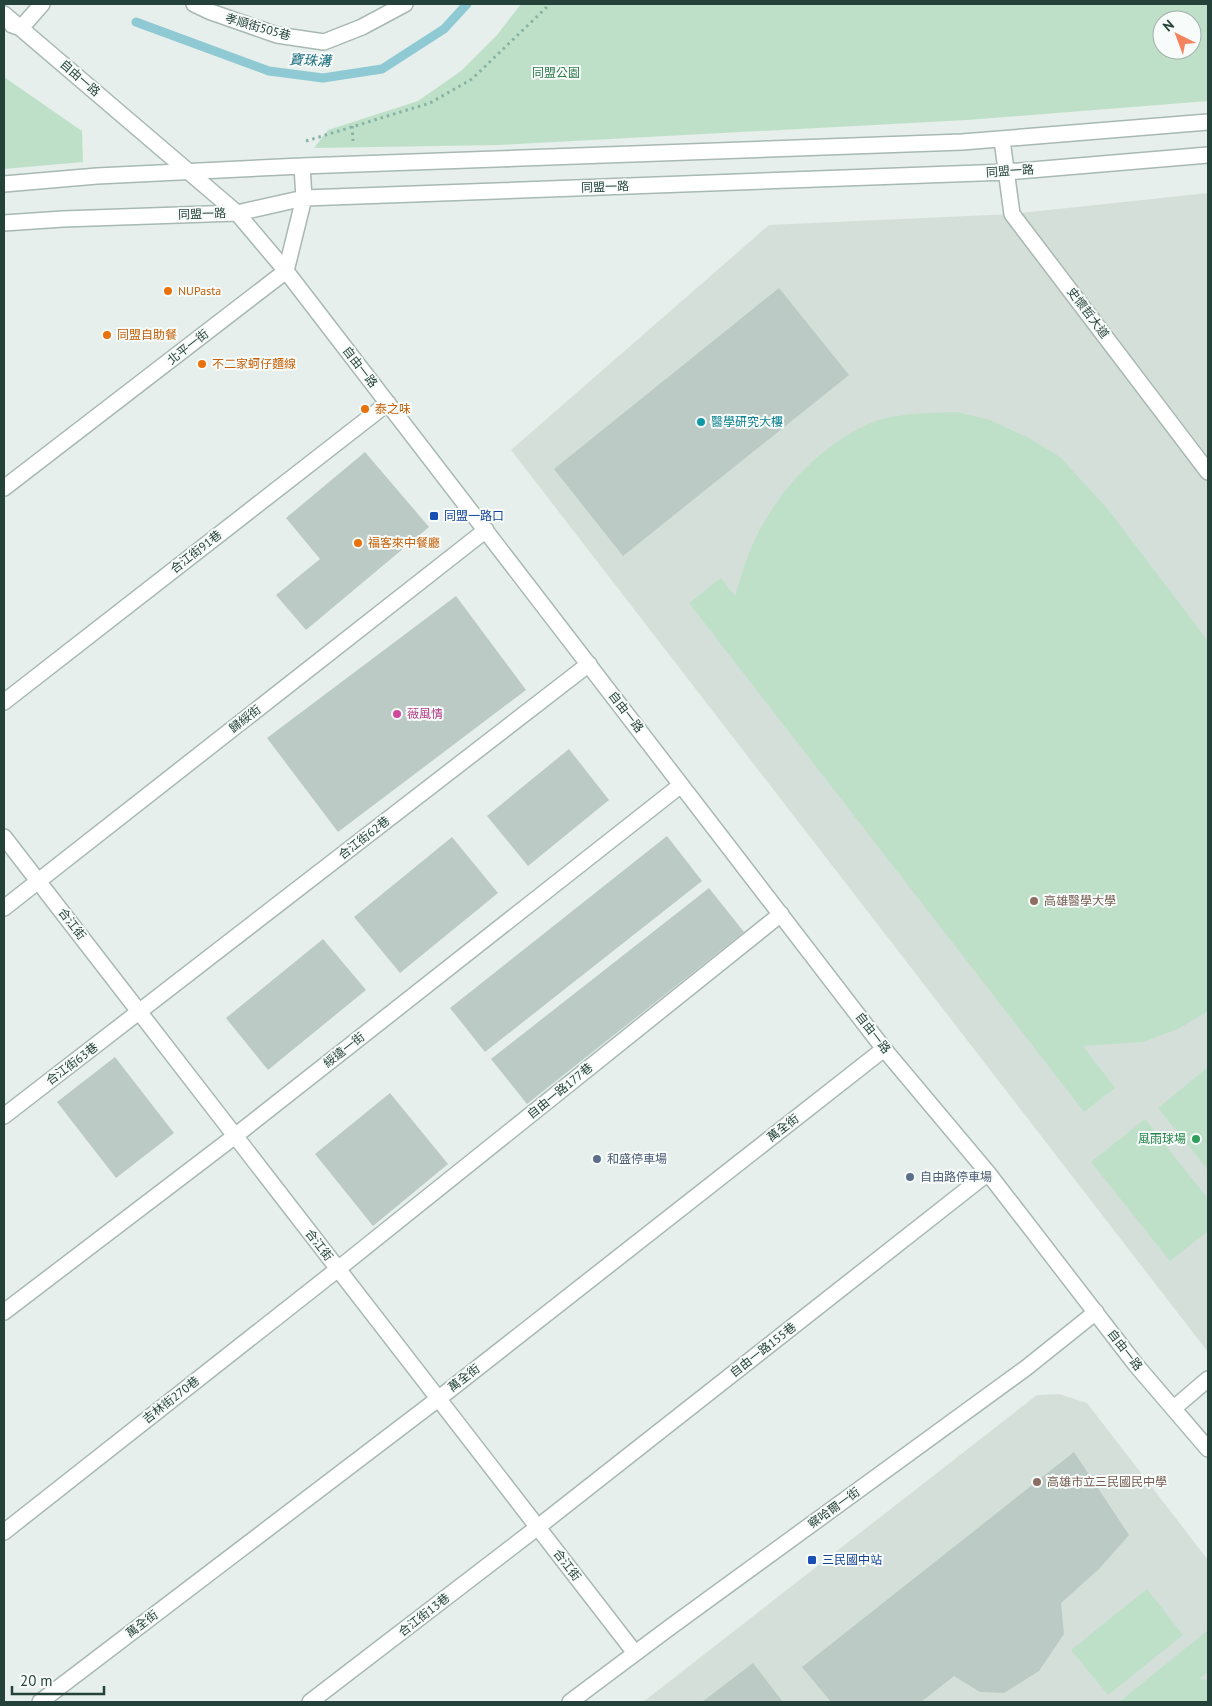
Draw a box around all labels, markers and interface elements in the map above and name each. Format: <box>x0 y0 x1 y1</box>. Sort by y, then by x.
street label: 孝順街505巷 <box>224 10 293 43</box>
north arrow <box>1152 10 1202 60</box>
text: N <box>1159 16 1178 35</box>
water label: 寶珠溝 <box>289 50 333 70</box>
street label: 自由一路 <box>57 56 103 99</box>
park label: 同盟公園 <box>532 65 580 80</box>
street label: 同盟一路 <box>985 161 1034 180</box>
street label: 同盟一路 <box>581 178 629 195</box>
street label: 同盟一路 <box>178 205 226 222</box>
place label: NUPasta <box>178 283 221 298</box>
street label: 史懷哲大道 <box>1064 284 1112 341</box>
marker: NUPasta <box>162 285 174 297</box>
street label: 北平一街 <box>164 326 211 367</box>
place label: 同盟自助餐 <box>117 327 177 342</box>
marker: 同盟自助餐 <box>101 329 113 341</box>
street label: 自由一路 <box>340 343 381 390</box>
place label: 不二家蚵仔麵線 <box>212 356 296 371</box>
marker: 不二家蚵仔麵線 <box>196 358 208 370</box>
place label: 泰之味 <box>375 401 411 416</box>
marker: 泰之味 <box>359 403 371 415</box>
place label: 醫學研究大樓 <box>711 414 783 429</box>
marker: 醫學研究大樓 <box>695 416 707 428</box>
place label: 同盟一路口 <box>444 508 504 523</box>
marker: 同盟一路口 <box>428 510 440 522</box>
street label: 合江街91巷 <box>167 527 224 576</box>
place label: 福客來中餐廳 <box>368 535 440 550</box>
marker: 福客來中餐廳 <box>352 537 364 549</box>
street label: 自由一路 <box>606 688 647 735</box>
street label: 歸綏街 <box>226 702 263 736</box>
place label: 薇風情 <box>407 706 443 721</box>
marker: 薇風情 <box>391 708 403 720</box>
street label: 合江街62巷 <box>335 813 392 862</box>
place label: 高雄醫學大學 <box>1044 893 1116 908</box>
marker: 高雄醫學大學 <box>1028 895 1040 907</box>
street label: 合江街 <box>55 905 89 942</box>
street label: 自由一路 <box>853 1009 894 1056</box>
street label: 綏遠一街 <box>320 1029 367 1070</box>
street label: 合江街63巷 <box>43 1039 101 1088</box>
street label: 自由一路177巷 <box>524 1060 595 1121</box>
street label: 萬全街 <box>764 1111 801 1145</box>
place label: 風雨球場 <box>1138 1131 1186 1146</box>
marker: 風雨球場 <box>1190 1133 1202 1145</box>
place label: 和盛停車場 <box>607 1151 667 1166</box>
marker: 和盛停車場 <box>591 1153 603 1165</box>
place label: 自由路停車場 <box>920 1169 992 1184</box>
marker: 自由路停車場 <box>904 1171 916 1183</box>
street label: 合江街 <box>302 1226 336 1263</box>
street label: 自由一路155巷 <box>727 1319 799 1380</box>
street label: 自由一路 <box>1105 1326 1146 1373</box>
street label: 萬全街 <box>445 1361 482 1395</box>
street label: 吉林街270巷 <box>139 1373 202 1426</box>
place label: 高雄市立三民國民中學 <box>1047 1474 1167 1489</box>
marker: 高雄市立三民國民中學 <box>1031 1476 1043 1488</box>
street label: 察哈爾一街 <box>805 1484 862 1531</box>
street label: 合江街 <box>550 1546 584 1583</box>
place label: 三民國中站 <box>822 1552 882 1567</box>
marker: 三民國中站 <box>806 1554 818 1566</box>
street label: 合江街13巷 <box>395 1590 452 1639</box>
street label: 萬全街 <box>123 1607 161 1640</box>
scale bar <box>12 1664 105 1696</box>
text: 20 m <box>20 1671 53 1690</box>

